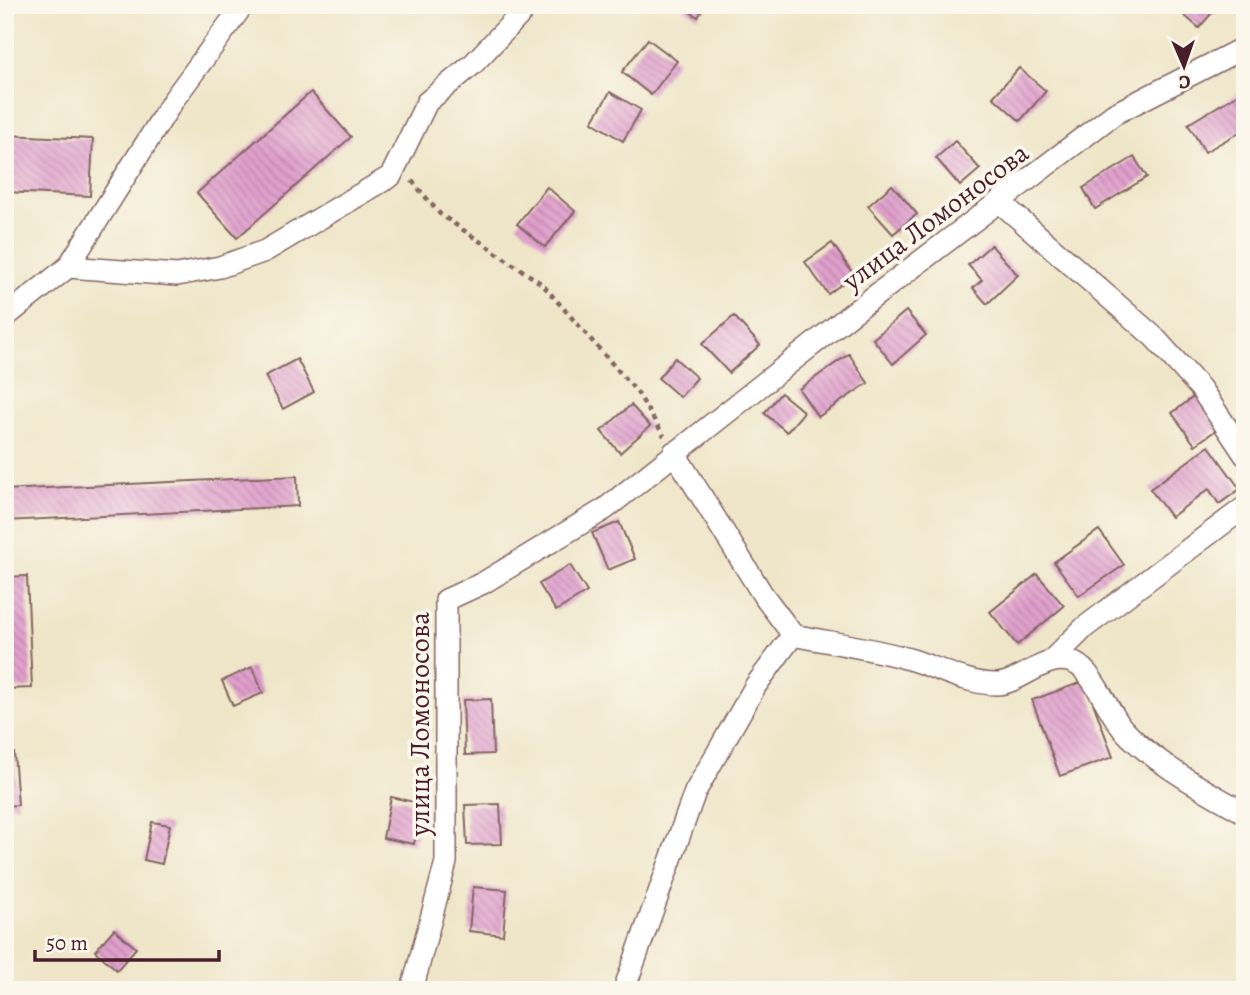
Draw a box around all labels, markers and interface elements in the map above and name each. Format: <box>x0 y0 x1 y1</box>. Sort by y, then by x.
north arrow <box>1148 32 1218 102</box>
text: С <box>1178 69 1191 95</box>
street label: улица Ломоносова <box>834 134 1037 300</box>
street label: улица Ломоносова <box>401 612 439 837</box>
scale bar <box>35 918 219 962</box>
text: 50 m <box>46 929 88 957</box>

